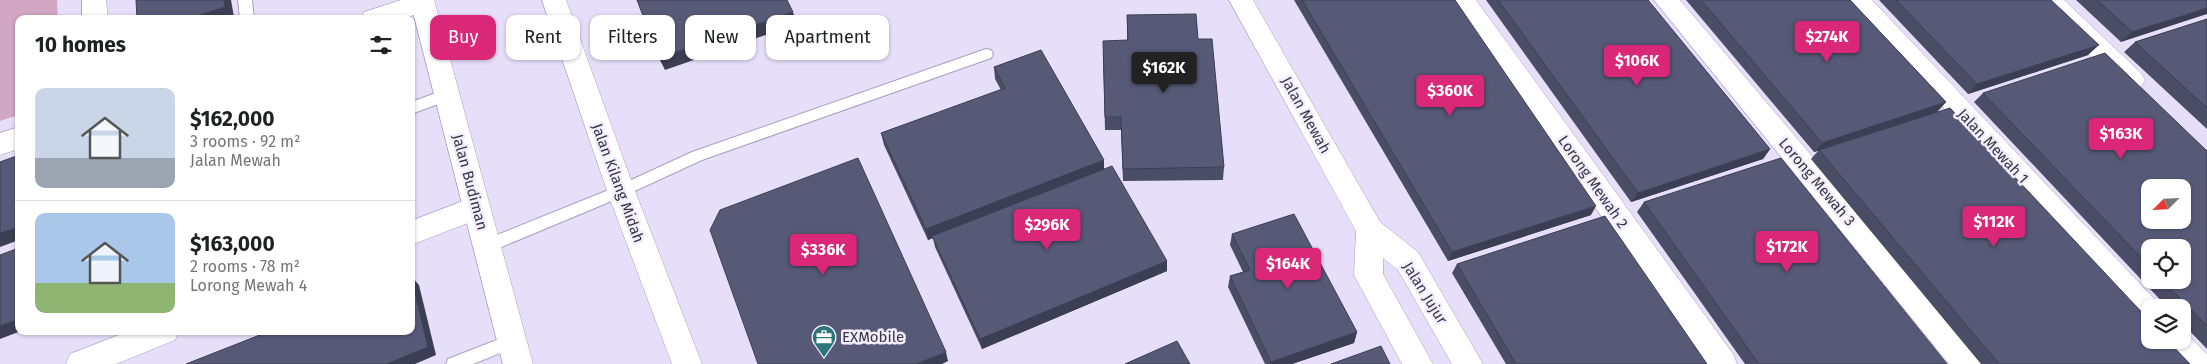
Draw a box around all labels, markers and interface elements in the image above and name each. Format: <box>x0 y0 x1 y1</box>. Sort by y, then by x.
chip: Buy <box>430 15 496 60</box>
chip: Rent <box>506 15 580 60</box>
chip: Filters <box>590 15 675 60</box>
chip: New <box>685 15 756 60</box>
chip: Apartment <box>766 15 889 60</box>
pin: $274K <box>1792 20 1862 63</box>
text: $274K <box>1806 27 1848 46</box>
icon: filters <box>367 31 395 59</box>
text: 10 homes <box>35 32 126 58</box>
pin: $106K <box>1602 44 1672 87</box>
text: $106K <box>1615 51 1659 70</box>
pin: $162K <box>1129 52 1199 94</box>
text: $162K <box>1143 58 1185 77</box>
street label: Jalan Mewah <box>1277 73 1335 157</box>
pin: $360K <box>1415 74 1485 117</box>
text: $360K <box>1427 81 1473 100</box>
street label: Jalan Mewah 1 <box>1954 105 2032 187</box>
text: $162,000 <box>190 106 275 132</box>
icon: home <box>75 108 135 168</box>
pin: $163K <box>2086 118 2156 160</box>
street label: Jalan Kilang Midah <box>588 121 648 245</box>
text: $163K <box>2100 124 2142 143</box>
text: 3 rooms · 92 m² <box>190 132 300 151</box>
street label: Jalan Budiman <box>449 132 491 232</box>
street label: Lorong Mewah 2 <box>1554 132 1632 232</box>
street label: Lorong Mewah 3 <box>1775 134 1859 230</box>
text: Jalan Mewah <box>190 151 281 170</box>
north arrow <box>2141 179 2191 229</box>
map controls <box>2141 179 2191 349</box>
pin: $112K <box>1959 206 2029 248</box>
pin: $296K <box>1012 208 1082 251</box>
text: $112K <box>1973 212 2015 231</box>
text: $296K <box>1025 215 1069 234</box>
pin: $172K <box>1752 230 1822 273</box>
text: $163,000 <box>190 231 275 257</box>
icon: home <box>75 233 135 293</box>
pin: $336K <box>788 234 858 276</box>
text: $172K <box>1766 237 1808 256</box>
button: locate <box>2141 239 2191 289</box>
text: $336K <box>801 240 845 259</box>
pin: $164K <box>1253 248 1323 290</box>
text: $164K <box>1266 254 1310 273</box>
text: 2 rooms · 78 m² <box>190 257 300 276</box>
street label: Jalan Jujur <box>1399 259 1451 328</box>
text: Lorong Mewah 4 <box>190 276 307 295</box>
button: layers <box>2141 299 2191 349</box>
office icon: EXMobile <box>811 324 837 358</box>
place label: EXMobile <box>842 328 904 346</box>

